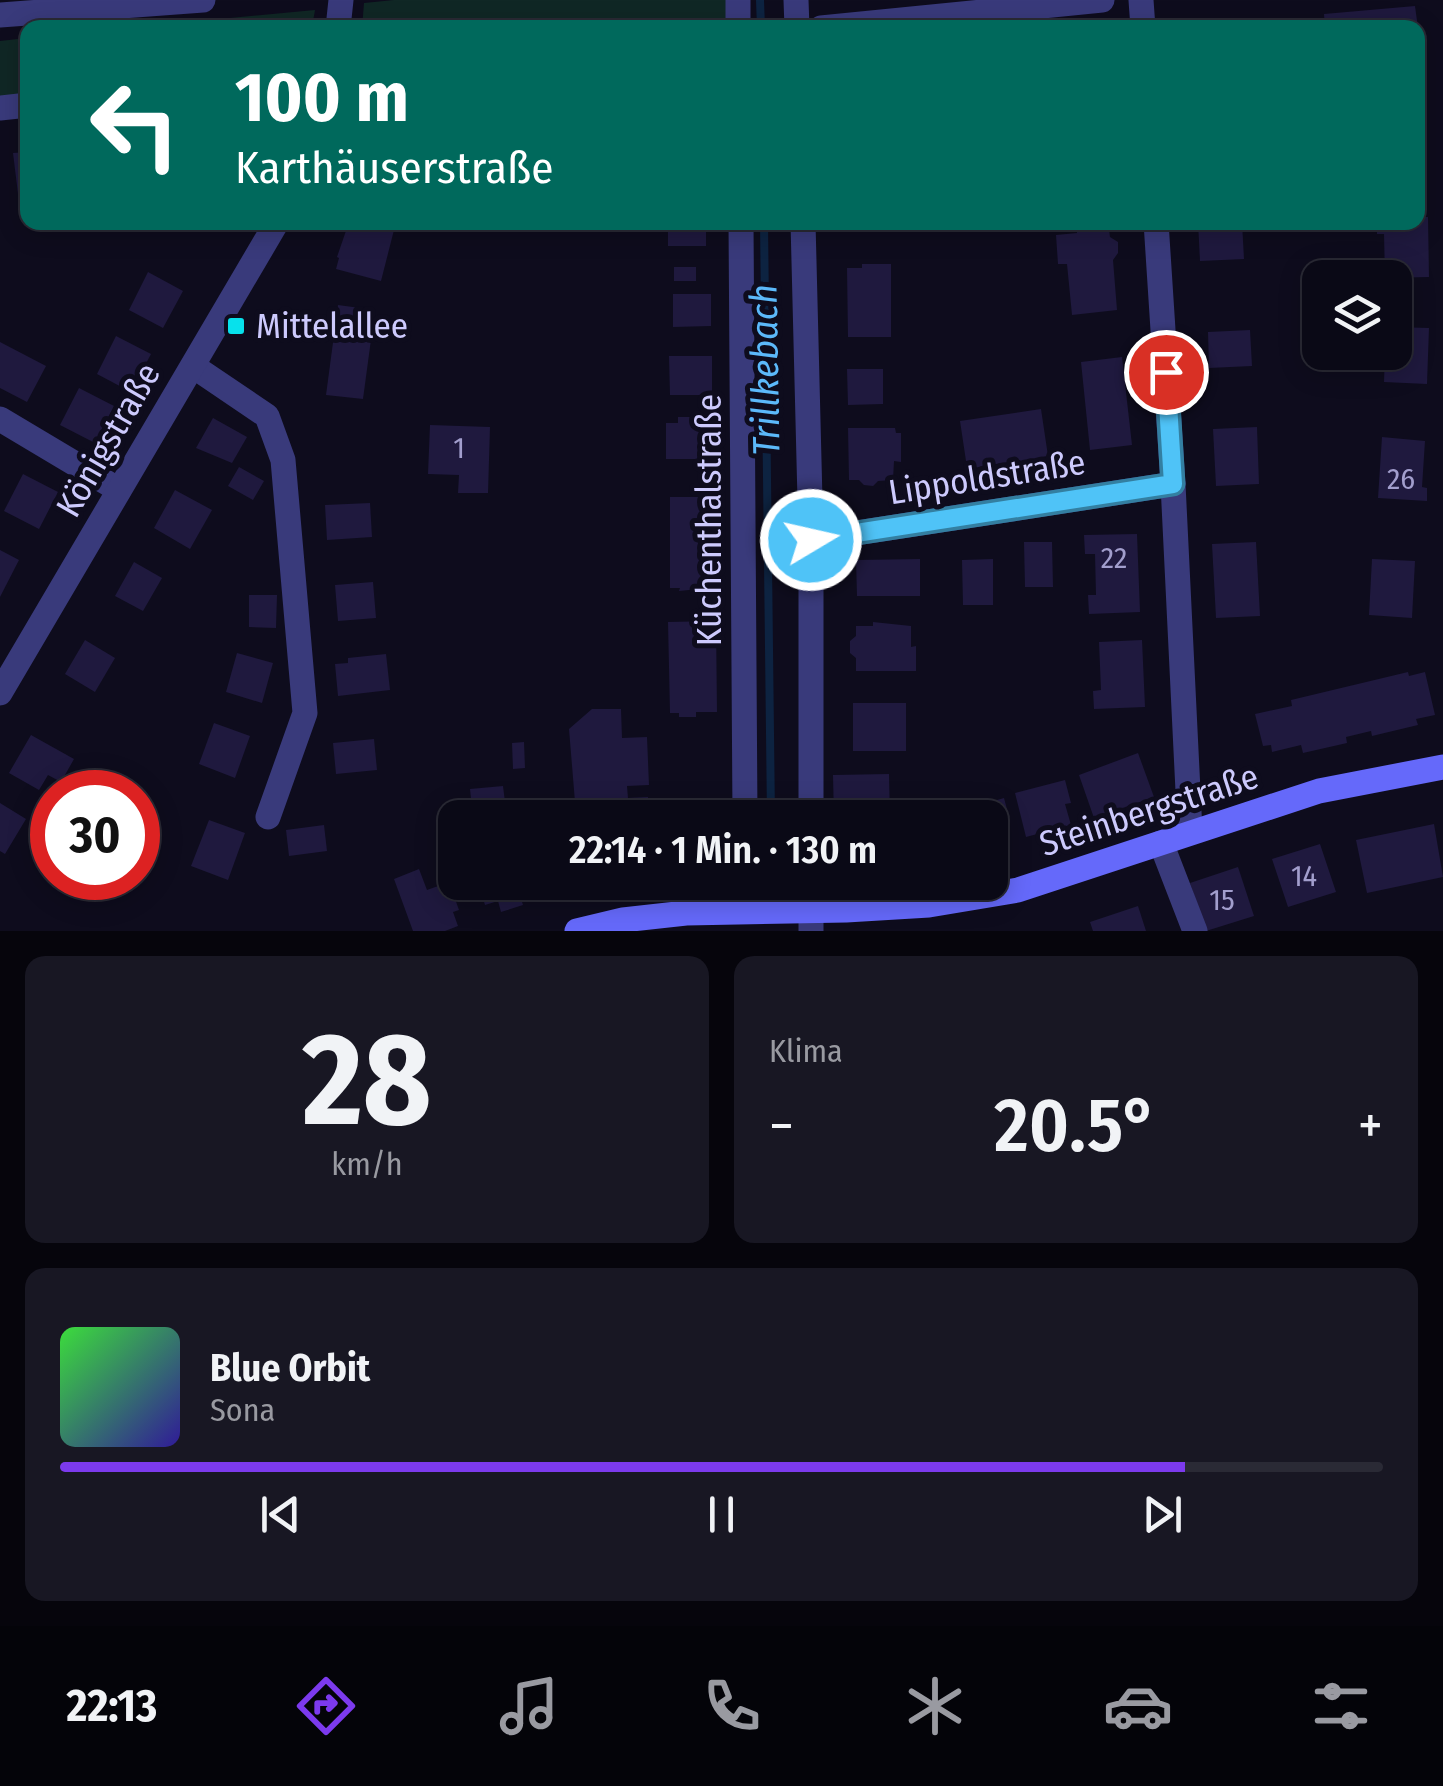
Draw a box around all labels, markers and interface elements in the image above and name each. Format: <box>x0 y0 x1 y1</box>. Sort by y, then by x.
text: 100 m <box>235 56 409 140</box>
icon: left <box>70 60 200 190</box>
text: Karthäuserstraße <box>235 141 553 195</box>
map controls <box>1302 260 1412 370</box>
button: layers <box>1302 260 1412 370</box>
water label: Trillkebach <box>741 284 789 456</box>
place label: Mittelallee <box>256 305 408 347</box>
marker: Mittelallee <box>225 315 247 337</box>
pin <box>1124 330 1209 415</box>
icon: arrive <box>1139 345 1194 400</box>
street label: Königstraße <box>47 356 169 524</box>
street label: Küchenthalstraße <box>688 394 730 646</box>
house number: 1 <box>453 430 465 466</box>
street label: Lippoldstraße <box>886 441 1088 513</box>
house number: 26 <box>1387 461 1415 497</box>
position arrow <box>759 488 863 592</box>
house number: 22 <box>1101 540 1127 576</box>
street label: Steinbergstraße <box>1034 755 1264 865</box>
speed limit sign: 30 <box>30 770 160 900</box>
text: 22:14 · 1 Min. · 130 m <box>569 827 877 873</box>
house number: 14 <box>1291 858 1317 894</box>
house number: 15 <box>1209 882 1235 918</box>
text: 28 <box>303 1002 431 1158</box>
text: Klima <box>769 1032 843 1070</box>
text: 20.5° <box>994 1081 1158 1171</box>
text: − <box>769 1093 794 1159</box>
text: + <box>1358 1093 1383 1159</box>
text: km/h <box>331 1145 403 1183</box>
text: Blue Orbit <box>210 1345 370 1391</box>
text: Sona <box>210 1391 275 1429</box>
icon: previous <box>253 1487 308 1542</box>
icon: pause <box>694 1487 749 1542</box>
icon: next <box>1135 1487 1190 1542</box>
icon: directions <box>291 1671 361 1741</box>
icon: music <box>494 1671 564 1741</box>
icon: phone <box>697 1671 767 1741</box>
icon: climate <box>900 1671 970 1741</box>
icon: car <box>1103 1671 1173 1741</box>
icon: filters <box>1306 1671 1376 1741</box>
text: 22:13 <box>67 1679 157 1733</box>

